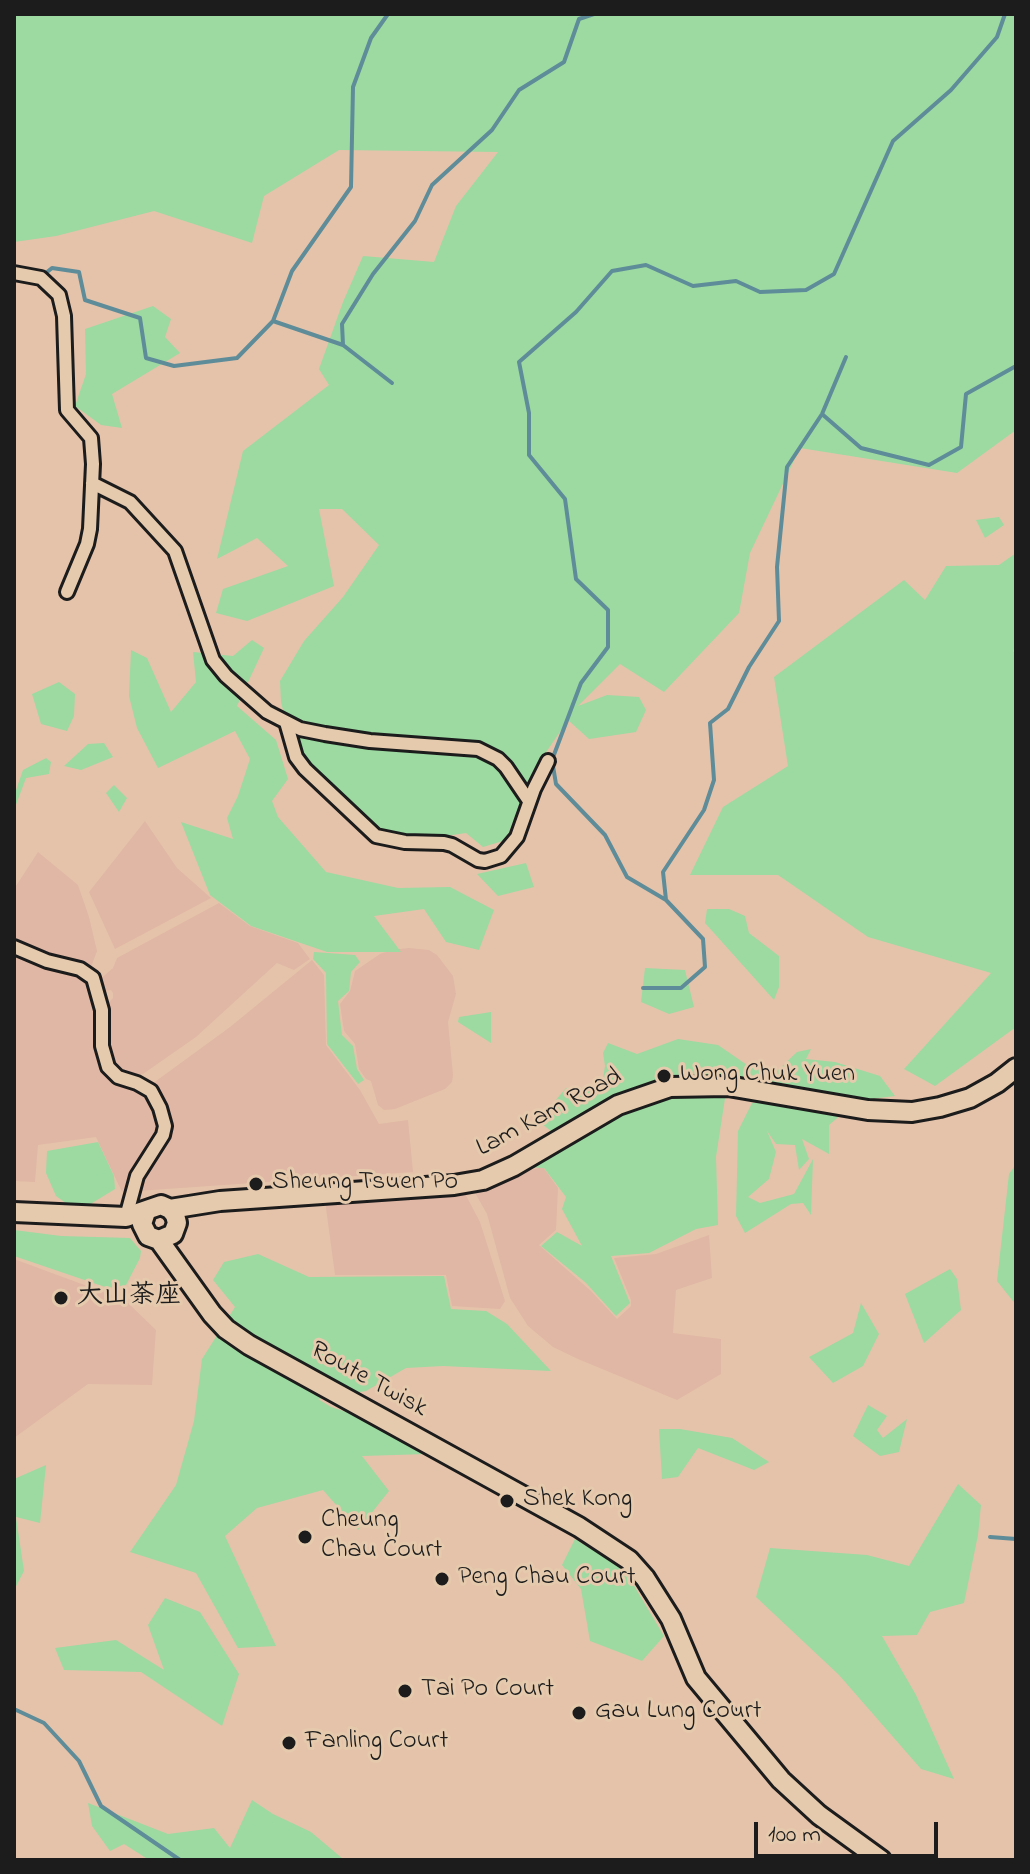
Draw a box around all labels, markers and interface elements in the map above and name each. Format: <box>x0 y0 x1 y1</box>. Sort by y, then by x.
place label: Wong Chuk Yuen <box>680 1060 855 1092</box>
street label: Lam Kam Road <box>472 1063 628 1165</box>
marker: Wong Chuk Yuen <box>655 1067 673 1085</box>
place label: Sheung Tsuen Po <box>272 1168 458 1200</box>
marker: Sheung Tsuen Po <box>247 1175 265 1193</box>
place label: 大山荼座 <box>77 1282 181 1314</box>
marker: 大山荼座 <box>52 1289 70 1307</box>
street label: Route Twisk <box>304 1336 432 1426</box>
place label: Shek Kong <box>523 1485 632 1517</box>
marker: Shek Kong <box>498 1492 516 1510</box>
place label: Cheung Chau Court <box>321 1506 442 1568</box>
marker: Cheung Chau Court <box>296 1528 314 1546</box>
place label: Peng Chau Court <box>458 1563 636 1595</box>
marker: Peng Chau Court <box>433 1570 451 1588</box>
place label: Tai Po Court <box>421 1675 554 1707</box>
marker: Tai Po Court <box>396 1682 414 1700</box>
place label: Gau Lung Court <box>595 1697 761 1729</box>
marker: Gau Lung Court <box>570 1704 588 1722</box>
place label: Fanling Court <box>305 1727 448 1759</box>
marker: Fanling Court <box>280 1734 298 1752</box>
scale bar <box>758 1806 942 1856</box>
text: 100 m <box>768 1818 821 1853</box>

